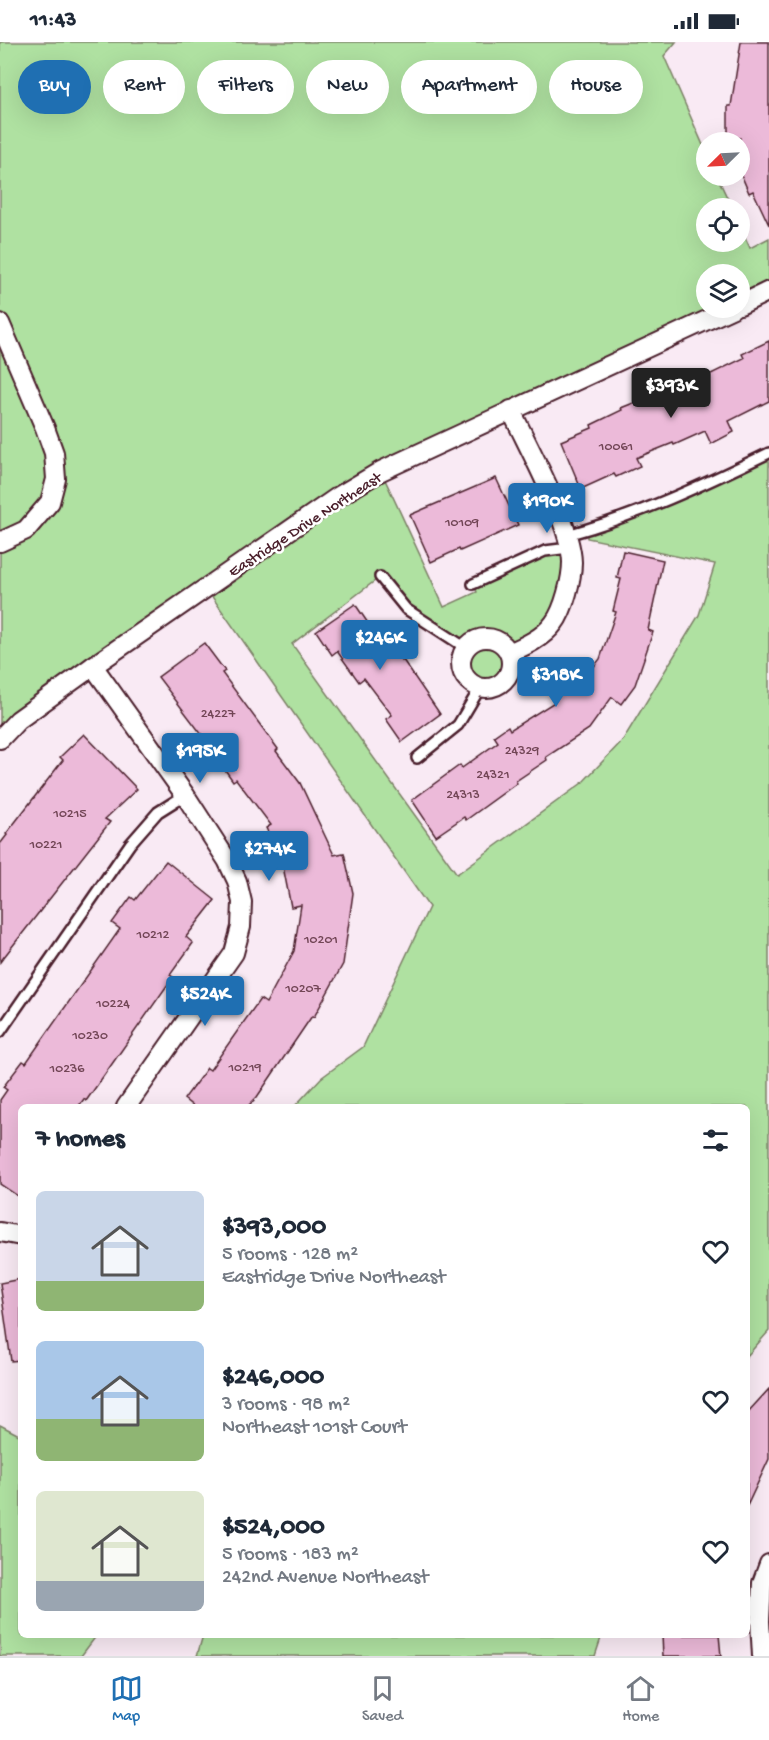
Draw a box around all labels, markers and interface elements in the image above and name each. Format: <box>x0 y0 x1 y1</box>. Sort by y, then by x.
text: 11:43 <box>30 8 77 34</box>
chip: Buy <box>18 60 91 114</box>
chip: Rent <box>103 60 185 114</box>
chip: Filters <box>197 60 294 114</box>
chip: New <box>306 60 389 114</box>
chip: Apartment <box>401 60 537 114</box>
chip: House <box>549 60 643 114</box>
north arrow <box>696 132 750 186</box>
map controls <box>696 132 750 318</box>
button: locate <box>696 198 750 252</box>
button: layers <box>696 264 750 318</box>
pin: $393K <box>629 368 713 419</box>
text: $393K <box>646 376 696 399</box>
house number: 10061 <box>598 439 633 456</box>
street label: Eastridge Drive Northeast <box>226 469 387 583</box>
pin: $190K <box>505 483 589 534</box>
text: $190K <box>522 491 572 514</box>
house number: 10109 <box>444 515 479 532</box>
pin: $246K <box>338 620 422 671</box>
text: $246K <box>355 628 405 651</box>
pin: $318K <box>514 657 598 708</box>
text: $318K <box>531 665 581 688</box>
house number: 24227 <box>201 706 236 723</box>
pin: $195K <box>158 733 242 784</box>
text: $195K <box>176 741 224 764</box>
house number: 24329 <box>505 743 539 760</box>
house number: 24321 <box>476 767 510 784</box>
house number: 24313 <box>446 787 480 804</box>
house number: 10215 <box>52 806 87 823</box>
pin: $274K <box>227 831 311 882</box>
house number: 10221 <box>29 837 62 854</box>
text: $274K <box>244 839 294 862</box>
house number: 10212 <box>136 927 170 944</box>
house number: 10201 <box>303 932 338 949</box>
pin: $524K <box>163 976 247 1027</box>
house number: 10207 <box>284 981 322 998</box>
text: $524K <box>180 984 230 1007</box>
house number: 10224 <box>95 996 130 1013</box>
house number: 10230 <box>71 1028 108 1045</box>
house number: 10219 <box>227 1060 262 1077</box>
house number: 10236 <box>49 1061 85 1078</box>
icon: filters <box>699 1124 732 1157</box>
text: 7 homes <box>36 1125 125 1156</box>
text: $393,000 <box>222 1213 326 1244</box>
icon: home <box>84 1215 156 1287</box>
icon: heart <box>699 1235 732 1268</box>
text: 5 rooms · 128 m² <box>222 1244 358 1267</box>
text: Eastridge Drive Northeast <box>222 1267 445 1290</box>
text: $246,000 <box>222 1363 324 1394</box>
icon: home <box>84 1365 156 1437</box>
icon: heart <box>699 1385 732 1418</box>
text: 3 rooms · 98 m² <box>222 1394 350 1417</box>
text: Northeast 101st Court <box>222 1417 407 1440</box>
text: $524,000 <box>222 1513 325 1544</box>
icon: home <box>84 1515 156 1587</box>
icon: heart <box>699 1535 732 1568</box>
text: 5 rooms · 183 m² <box>222 1544 359 1567</box>
text: 242nd Avenue Northeast <box>222 1567 428 1590</box>
tab: Map <box>110 1672 143 1727</box>
tab: Saved <box>362 1672 403 1727</box>
tab: Home <box>622 1672 659 1727</box>

